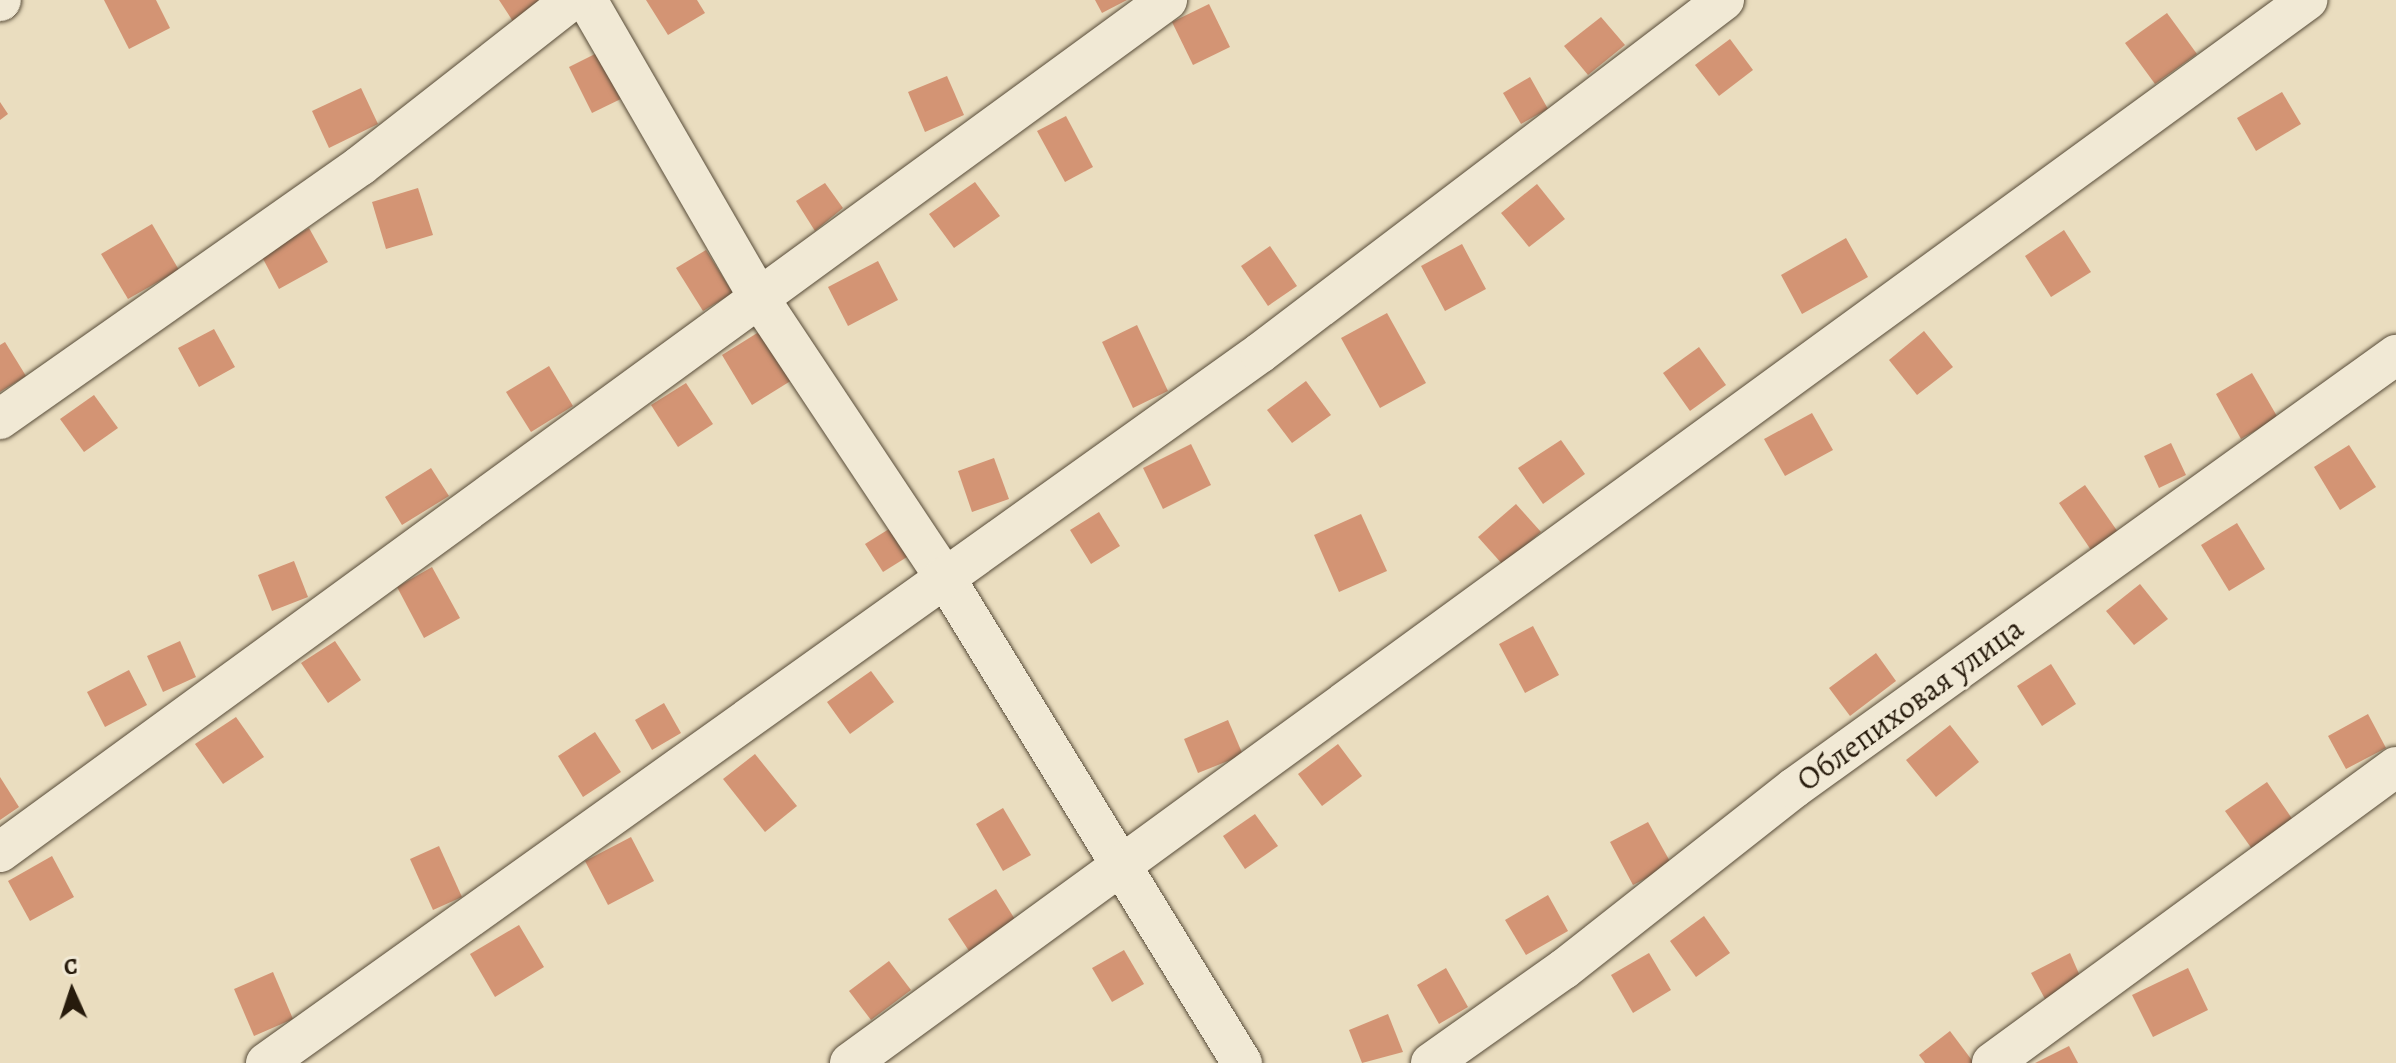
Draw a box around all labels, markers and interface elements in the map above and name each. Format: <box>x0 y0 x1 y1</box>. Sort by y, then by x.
street label: Облепиховая улица <box>1789 609 2031 799</box>
north arrow <box>32 951 112 1031</box>
text: С <box>63 952 78 982</box>

